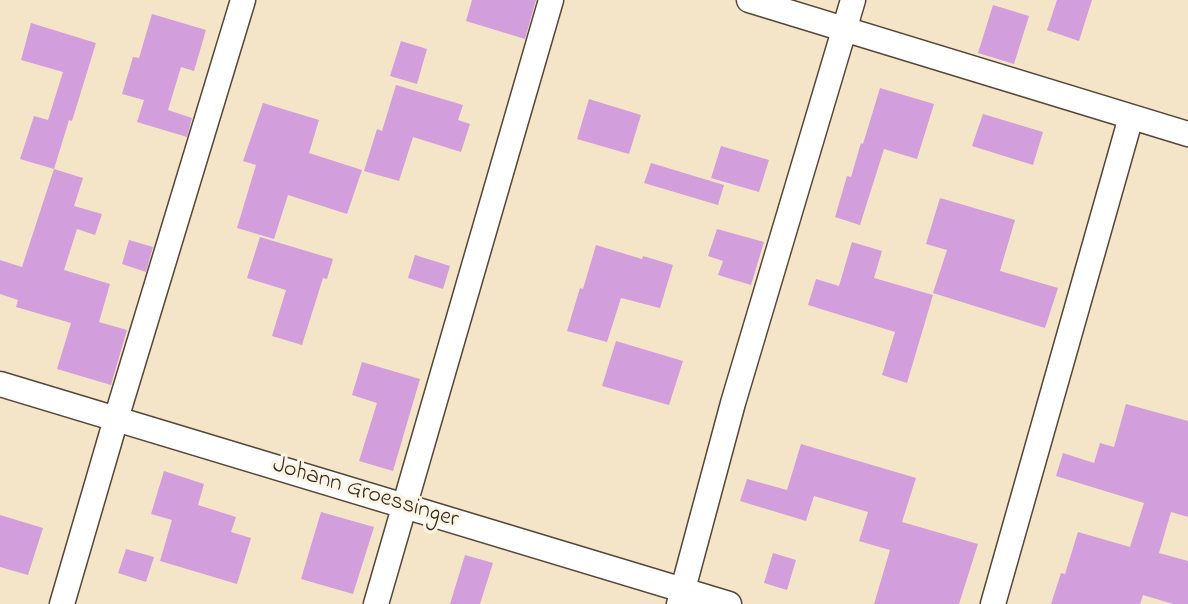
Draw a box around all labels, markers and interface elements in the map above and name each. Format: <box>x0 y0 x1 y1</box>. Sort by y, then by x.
street label: Johann Groessinger <box>269 452 461 536</box>

